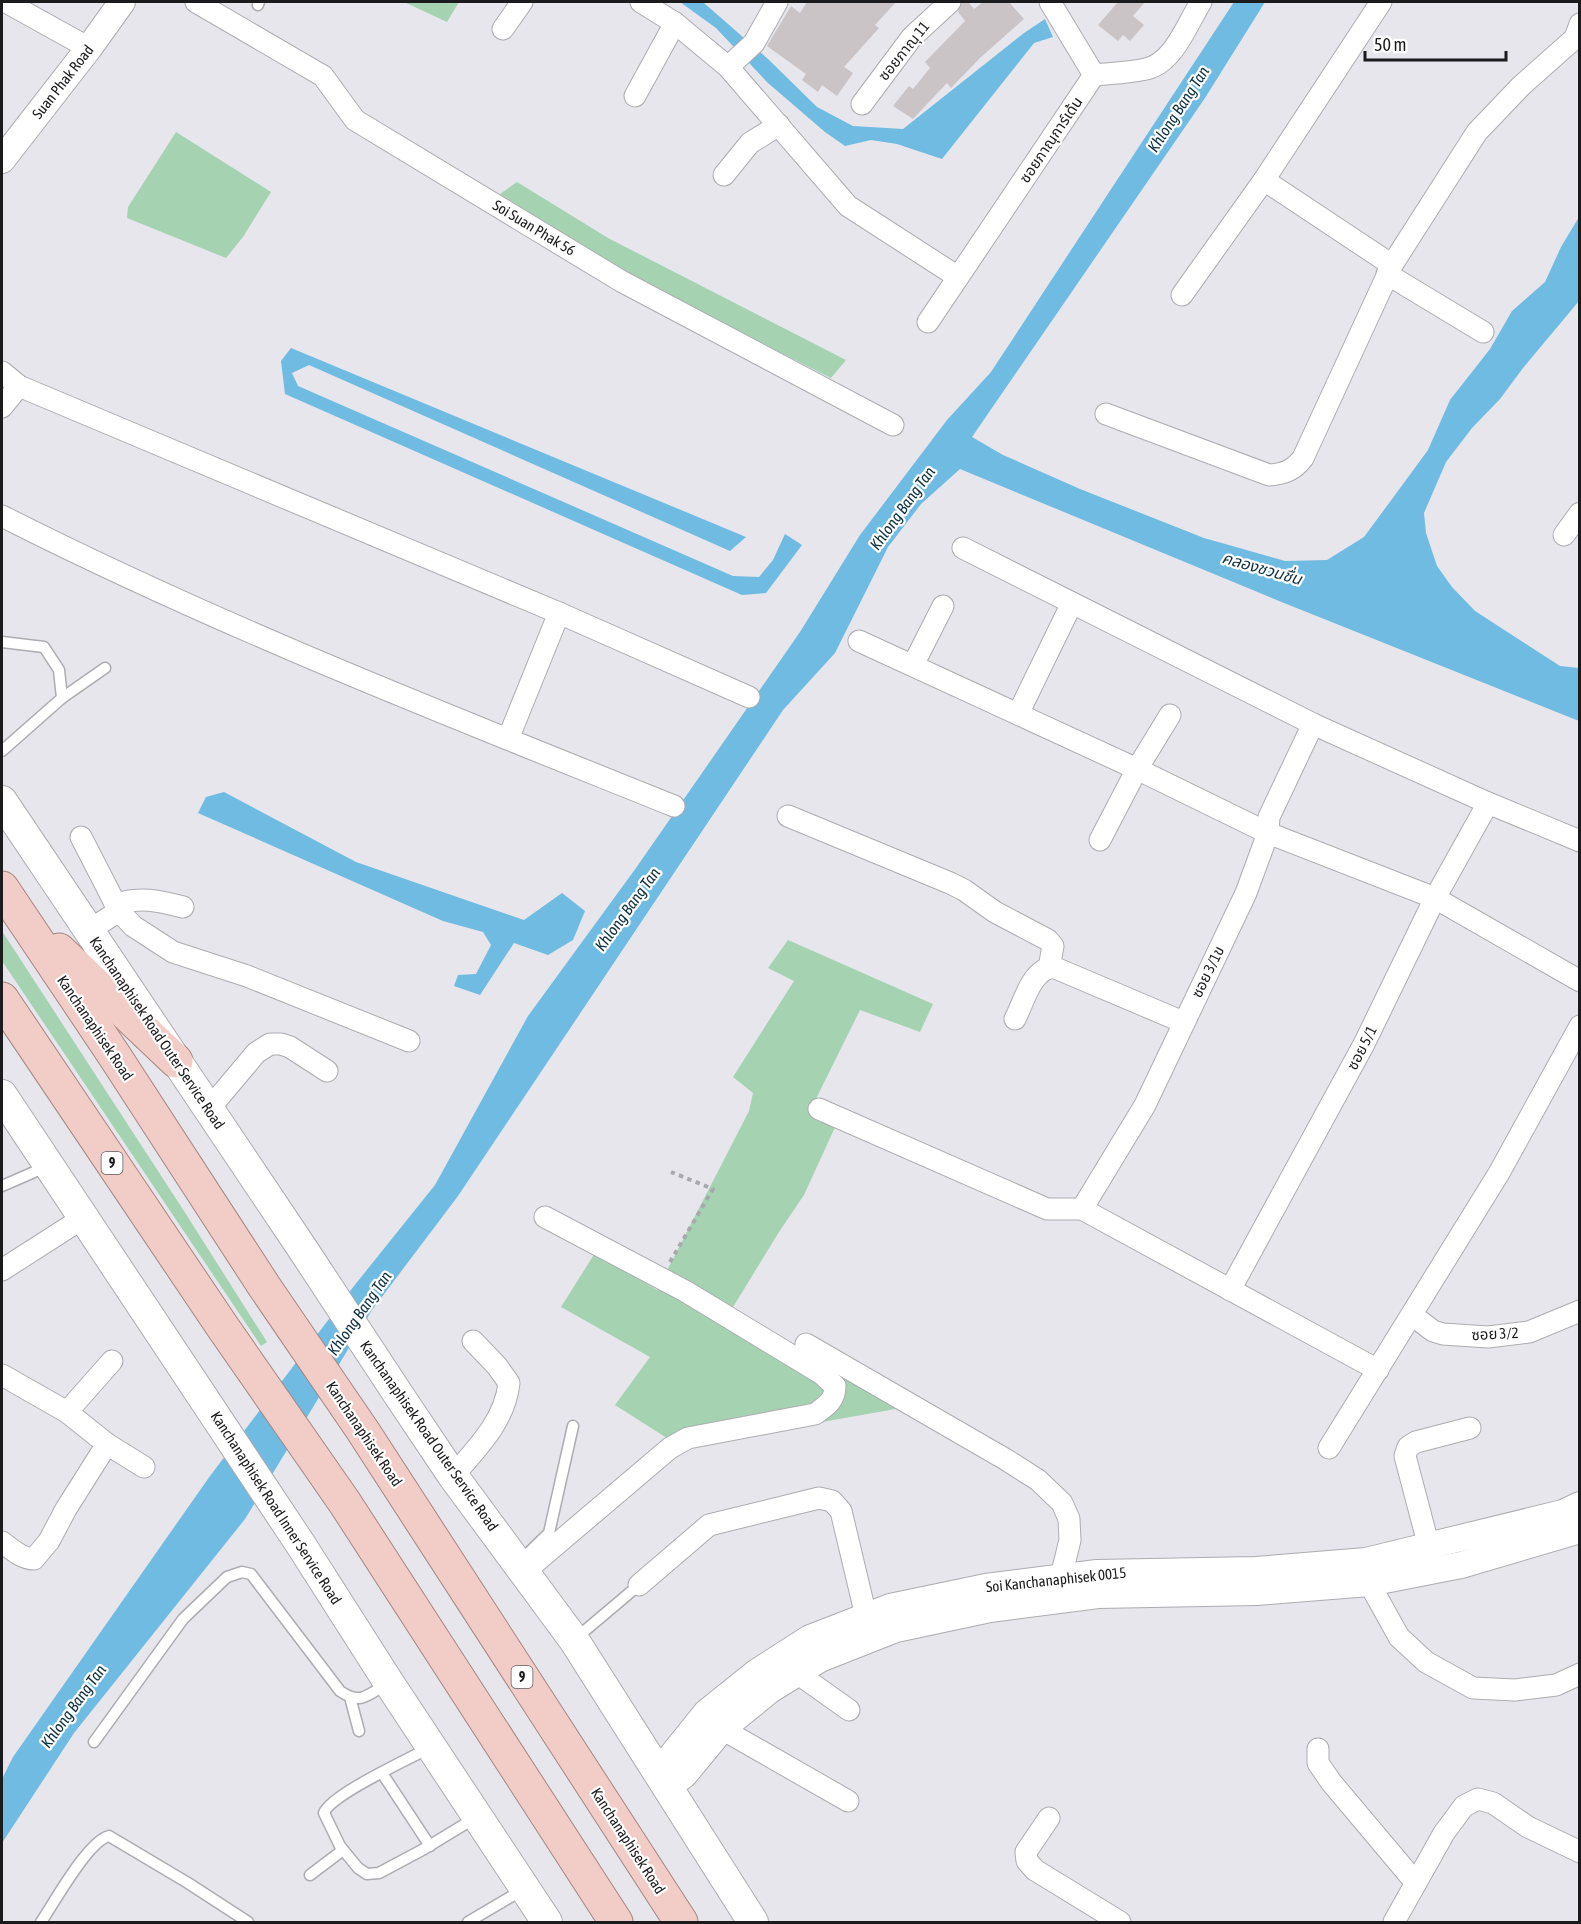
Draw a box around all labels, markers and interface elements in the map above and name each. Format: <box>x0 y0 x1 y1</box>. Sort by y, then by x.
street label: ซอยภาณุ 11 <box>875 18 933 84</box>
scale bar <box>1365 24 1506 62</box>
text: 50 m <box>1374 34 1406 55</box>
street label: Suan Phak Road <box>29 41 97 122</box>
water label: Khlong Bang Tan <box>1144 63 1213 156</box>
street label: ซอยภาณุการ์เด้น <box>1016 94 1086 186</box>
street label: Soi Suan Phak 56 <box>490 196 579 259</box>
water label: Khlong Bang Tan <box>866 463 939 554</box>
water label: คลองชวนชื่น <box>1220 546 1305 588</box>
water label: Khlong Bang Tan <box>591 864 664 955</box>
street label: Kanchanaphisek Road Outer Service Road <box>87 933 228 1132</box>
street label: ซอย 3/1ข <box>1188 943 1227 1000</box>
street label: Kanchanaphisek Road <box>54 972 137 1083</box>
street label: ซอย 5/1 <box>1343 1023 1380 1073</box>
road number: 9 <box>102 1152 122 1174</box>
water label: Khlong Bang Tan <box>323 1267 396 1359</box>
street label: ซอย 3/2 <box>1471 1324 1519 1343</box>
street label: Kanchanaphisek Road Outer Service Road <box>357 1337 502 1534</box>
street label: Kanchanaphisek Road <box>323 1378 406 1489</box>
street label: Kanchanaphisek Road Inner Service Road <box>208 1408 345 1607</box>
street label: Soi Kanchanaphisek 0015 <box>985 1564 1127 1595</box>
water label: Khlong Bang Tan <box>37 1661 110 1752</box>
road number: 9 <box>512 1666 532 1688</box>
street label: Kanchanaphisek Road <box>588 1785 669 1897</box>

